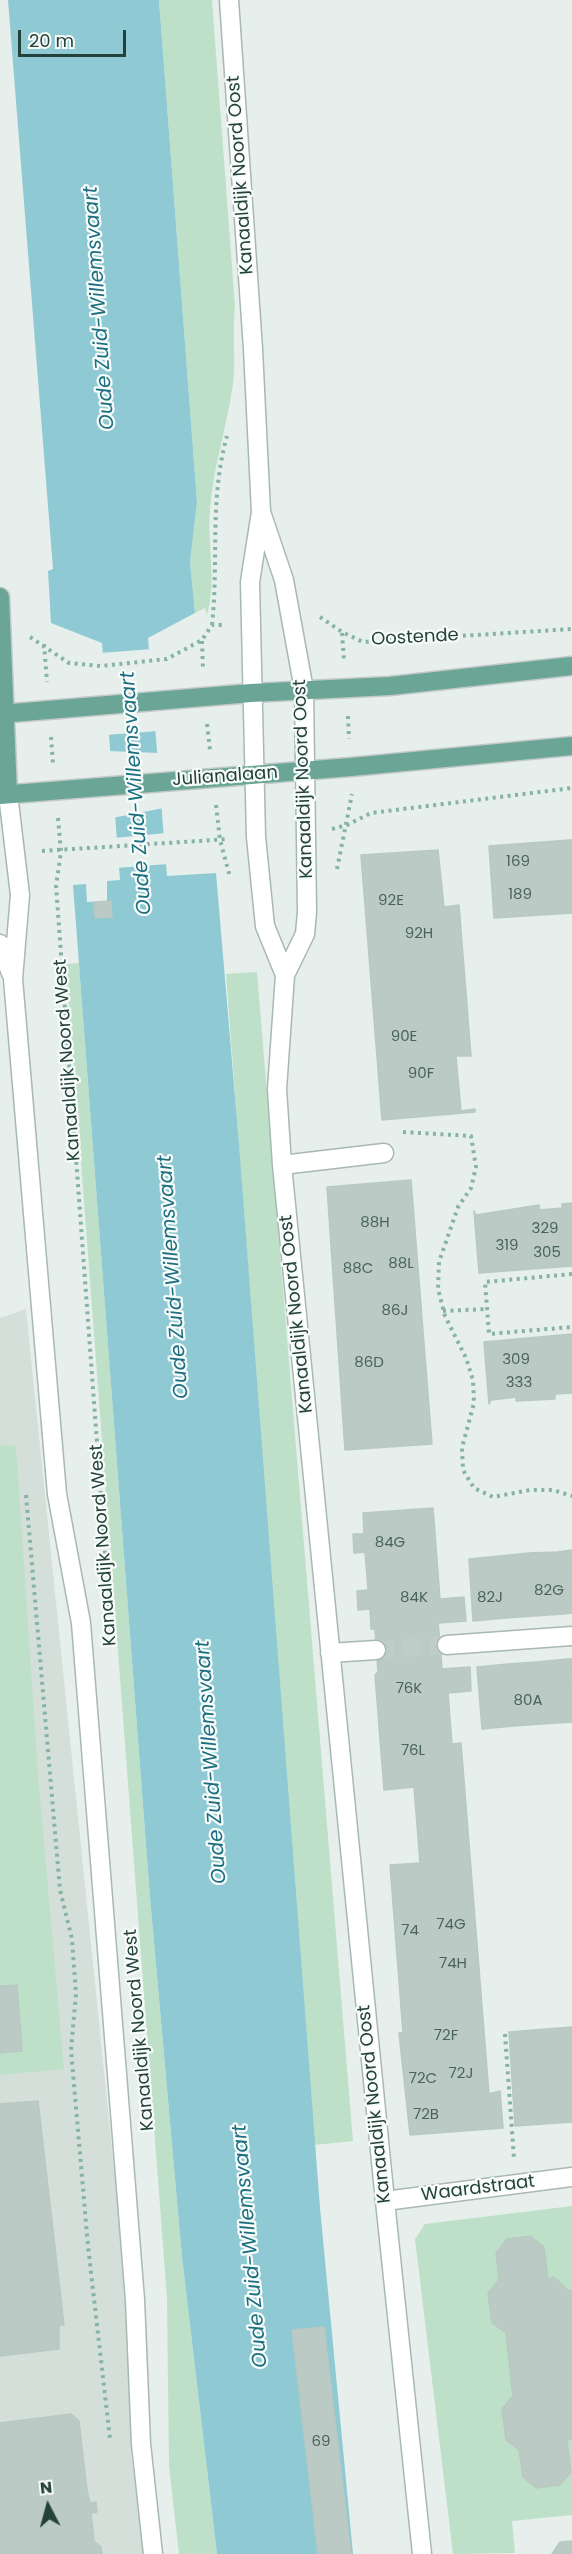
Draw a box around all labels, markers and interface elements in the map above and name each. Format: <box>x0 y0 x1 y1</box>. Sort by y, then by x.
scale bar <box>21 18 129 56</box>
text: 20 m <box>29 28 74 53</box>
street label: Kanaaldijk Noord Oost <box>223 75 259 275</box>
water label: Oude Zuid-Willemsvaart <box>80 185 120 431</box>
street label: Oostende <box>371 625 459 651</box>
water label: Oude Zuid-Willemsvaart <box>117 670 157 916</box>
street label: Kanaaldijk Noord Oost <box>290 679 318 879</box>
street label: Julianalaan <box>171 763 279 791</box>
house number: 169 <box>506 853 530 871</box>
house number: 189 <box>508 886 532 904</box>
house number: 92E <box>378 892 404 910</box>
house number: 92H <box>405 925 433 943</box>
street label: Kanaaldijk Noord West <box>50 958 86 1162</box>
house number: 90E <box>391 1028 417 1046</box>
house number: 90F <box>408 1065 434 1083</box>
water label: Oude Zuid-Willemsvaart <box>154 1154 194 1400</box>
street label: Kanaaldijk Noord Oost <box>276 1214 318 1414</box>
house number: 88H <box>360 1214 390 1232</box>
house number: 329 <box>532 1220 558 1238</box>
house number: 319 <box>495 1237 519 1255</box>
house number: 305 <box>533 1244 561 1262</box>
house number: 88L <box>388 1255 414 1273</box>
house number: 88C <box>343 1260 373 1278</box>
house number: 86J <box>382 1302 408 1320</box>
house number: 309 <box>502 1351 530 1369</box>
house number: 86D <box>354 1354 384 1372</box>
house number: 333 <box>506 1374 532 1392</box>
street label: Kanaaldijk Noord West <box>86 1443 122 1647</box>
house number: 84G <box>375 1534 405 1552</box>
house number: 82G <box>534 1582 564 1600</box>
house number: 84K <box>400 1589 428 1607</box>
house number: 82J <box>477 1589 503 1607</box>
water label: Oude Zuid-Willemsvaart <box>192 1639 232 1885</box>
house number: 76K <box>396 1680 422 1698</box>
house number: 80A <box>514 1692 542 1710</box>
house number: 76L <box>401 1742 425 1760</box>
house number: 74G <box>436 1916 466 1934</box>
house number: 74 <box>401 1922 419 1940</box>
street label: Kanaaldijk Noord West <box>120 1928 160 2132</box>
house number: 74H <box>439 1955 467 1973</box>
street label: Kanaaldijk Noord Oost <box>354 2004 396 2204</box>
house number: 72F <box>434 2027 458 2045</box>
house number: 72J <box>449 2065 473 2083</box>
house number: 72C <box>409 2070 437 2088</box>
house number: 72B <box>413 2106 439 2124</box>
water label: Oude Zuid-Willemsvaart <box>228 2123 274 2369</box>
street label: Waardstraat <box>420 2171 536 2207</box>
house number: 69 <box>312 2433 330 2451</box>
north arrow <box>18 2476 78 2536</box>
text: N <box>39 2476 53 2500</box>

